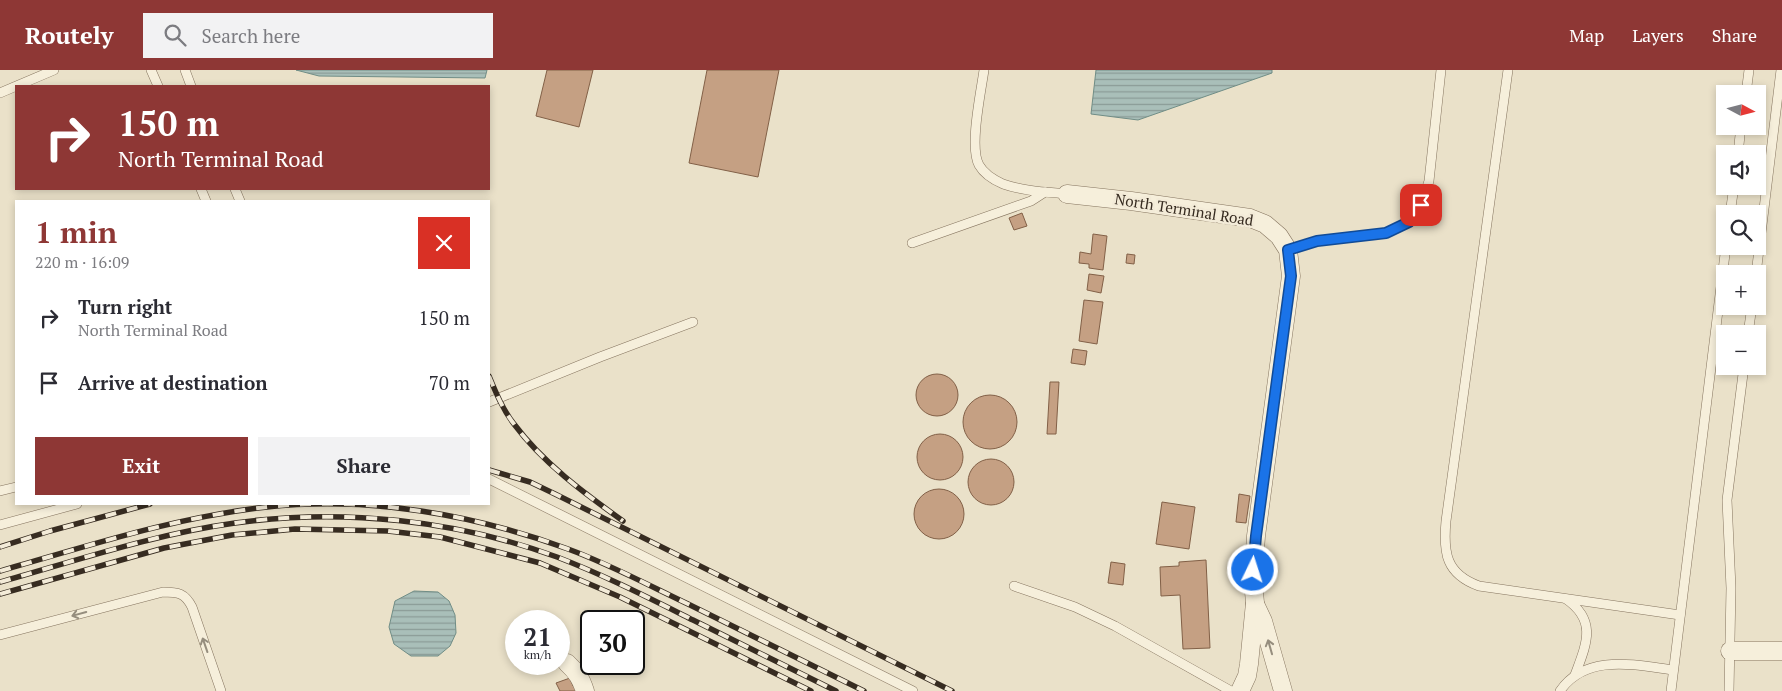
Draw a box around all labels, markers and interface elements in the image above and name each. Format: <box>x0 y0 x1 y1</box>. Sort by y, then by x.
search box <box>143 13 493 58</box>
text: Routely <box>25 19 113 51</box>
icon: search <box>161 21 189 49</box>
text: Search here <box>201 23 300 48</box>
text: Map <box>1569 23 1604 47</box>
text: Layers <box>1632 23 1684 47</box>
text: Share <box>1712 23 1757 47</box>
north arrow <box>1716 85 1766 135</box>
map controls <box>1716 85 1766 375</box>
text: 150 m <box>118 100 219 146</box>
icon: right <box>35 105 100 170</box>
text: North Terminal Road <box>118 144 324 173</box>
button: sound <box>1716 145 1766 195</box>
pin <box>1400 184 1442 226</box>
street label: North Terminal Road <box>1113 188 1255 230</box>
icon: arrive <box>1407 191 1435 219</box>
button: search <box>1716 205 1766 255</box>
text: 1 min <box>35 212 117 252</box>
button: close <box>418 217 470 269</box>
text: 220 m · 16:09 <box>35 251 129 273</box>
button: + <box>1716 265 1766 315</box>
text: Turn right <box>78 294 172 319</box>
icon: right <box>35 304 63 332</box>
text: 150 m <box>419 305 470 330</box>
text: North Terminal Road <box>78 319 228 341</box>
button: − <box>1716 325 1766 375</box>
icon: arrive <box>35 369 63 397</box>
text: Arrive at destination <box>78 370 267 395</box>
text: 70 m <box>429 370 470 395</box>
button: Exit <box>35 437 248 495</box>
button: Share <box>258 437 470 495</box>
position arrow <box>1226 543 1278 595</box>
one-way arrow <box>72 610 88 619</box>
speed limit sign: 30 <box>580 610 645 675</box>
text: 21 <box>523 620 552 653</box>
one-way arrow <box>200 638 209 653</box>
one-way arrow <box>1265 639 1275 655</box>
text: km/h <box>524 647 551 662</box>

